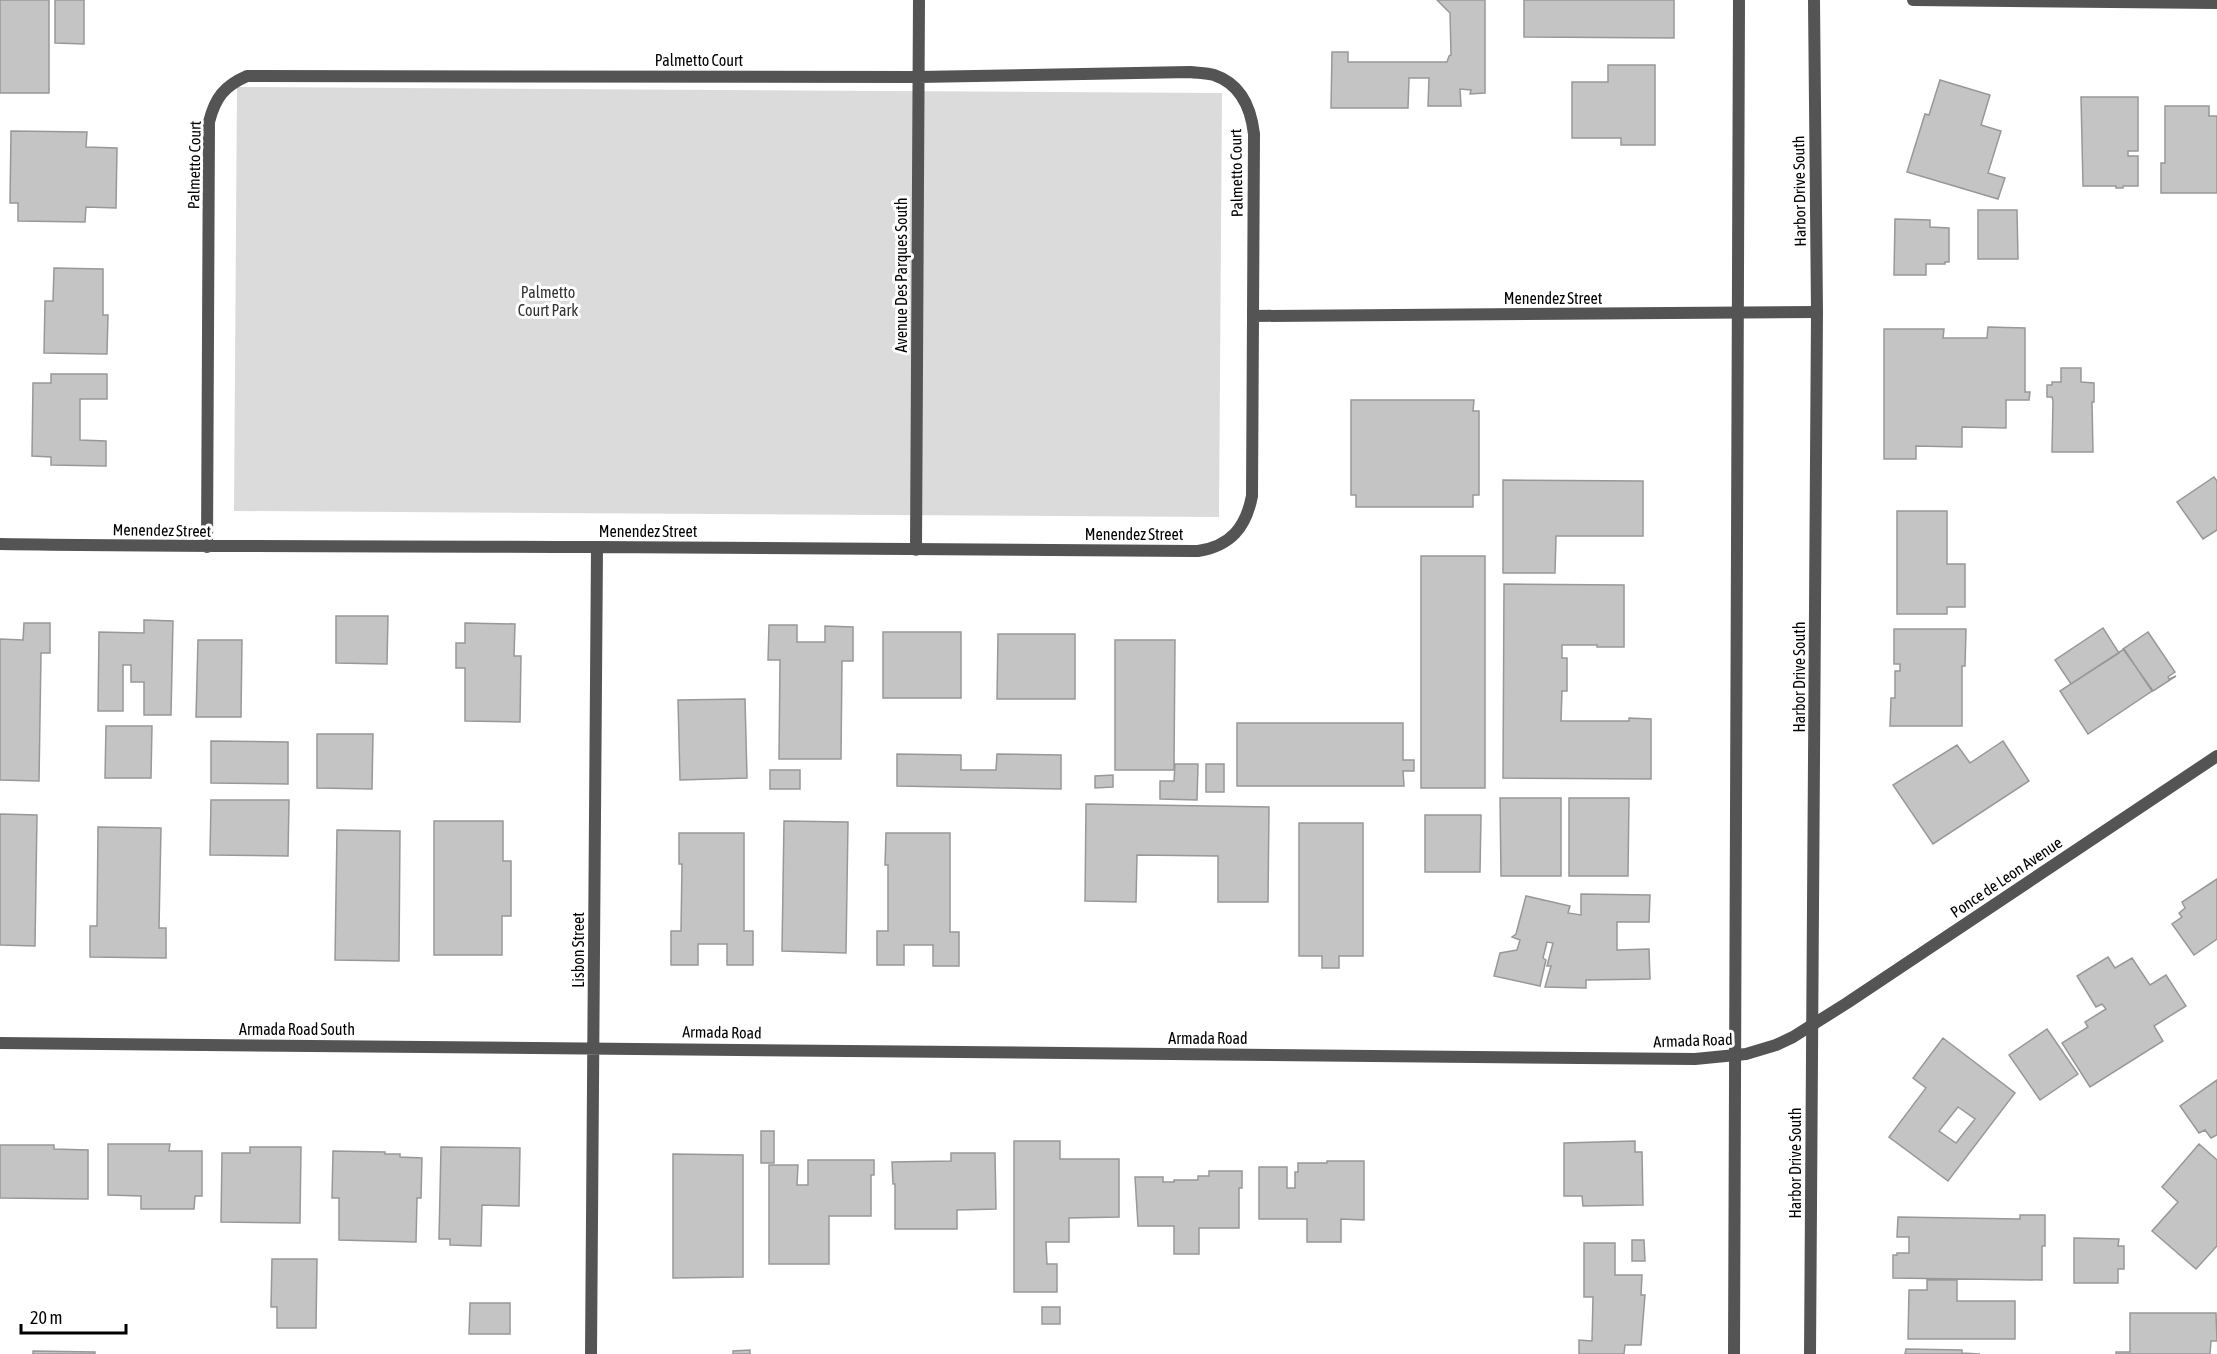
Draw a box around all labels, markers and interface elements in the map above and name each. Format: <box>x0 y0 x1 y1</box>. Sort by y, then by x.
street label: Palmetto Court <box>655 51 744 69</box>
street label: Palmetto Court <box>184 120 204 209</box>
street label: Palmetto Court <box>1226 128 1246 217</box>
street label: Harbor Drive South <box>1789 135 1809 247</box>
street label: Avenue Des Parques South <box>892 198 911 352</box>
park label: Palmetto Court Park <box>518 283 578 319</box>
street label: Menendez Street <box>1504 289 1603 307</box>
street label: Menendez Street <box>113 520 212 540</box>
street label: Menendez Street <box>599 522 698 540</box>
street label: Menendez Street <box>1085 525 1184 543</box>
street label: Harbor Drive South <box>1790 621 1808 733</box>
street label: Ponce de Leon Avenue <box>1947 833 2065 921</box>
street label: Lisbon Street <box>569 912 587 988</box>
street label: Armada Road South <box>239 1020 355 1038</box>
street label: Armada Road <box>682 1022 762 1042</box>
street label: Armada Road <box>1168 1029 1248 1047</box>
street label: Armada Road <box>1653 1030 1733 1050</box>
street label: Harbor Drive South <box>1786 1107 1804 1219</box>
scale bar <box>21 1297 126 1335</box>
text: 20 m <box>30 1307 62 1328</box>

